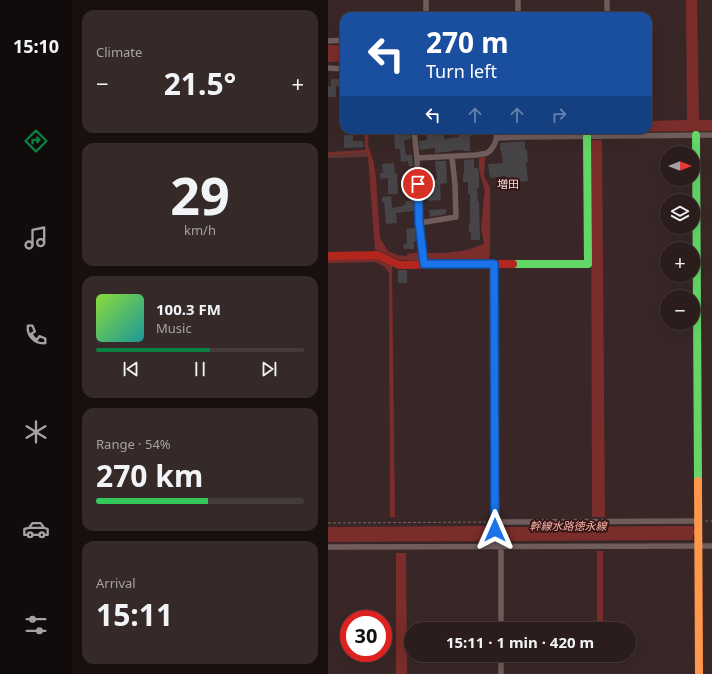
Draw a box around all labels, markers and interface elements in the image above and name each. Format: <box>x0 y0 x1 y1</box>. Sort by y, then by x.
text: 270 m <box>426 23 509 61</box>
icon: left <box>360 28 412 80</box>
text: 15:10 <box>13 34 59 58</box>
text: Climate <box>96 43 142 61</box>
text: Turn left <box>426 59 497 83</box>
text: 21.5° <box>164 63 236 104</box>
text: − <box>96 68 109 98</box>
text: + <box>291 68 304 98</box>
icon: left <box>422 104 444 126</box>
icon: ahead <box>464 104 486 126</box>
icon: ahead <box>506 104 528 126</box>
icon: right <box>548 104 570 126</box>
icon: directions <box>22 127 50 155</box>
north arrow <box>660 146 700 186</box>
map controls <box>660 146 700 330</box>
text: 29 <box>170 159 230 230</box>
pin <box>401 167 435 201</box>
icon: arrive <box>407 173 429 195</box>
district label: 増田 <box>497 176 519 191</box>
button: layers <box>660 194 700 234</box>
text: km/h <box>184 221 216 239</box>
icon: music <box>22 224 50 252</box>
button: + <box>660 242 700 282</box>
button: − <box>660 290 700 330</box>
text: 100.3 FM <box>156 299 221 319</box>
text: Music <box>156 319 192 337</box>
icon: phone <box>22 321 50 349</box>
icon: previous <box>120 358 142 380</box>
icon: pause <box>189 358 211 380</box>
icon: next <box>258 358 280 380</box>
icon: climate <box>22 418 50 446</box>
text: Range · 54% <box>96 435 171 453</box>
text: 270 km <box>96 455 203 496</box>
position arrow <box>474 509 516 551</box>
icon: car <box>22 515 50 543</box>
water label: 幹線水路徳永線 <box>530 518 608 533</box>
text: Arrival <box>96 574 136 592</box>
text: 15:11 <box>96 594 173 635</box>
speed limit sign: 30 <box>340 610 392 662</box>
icon: filters <box>22 611 50 639</box>
text: 15:11 · 1 min · 420 m <box>446 632 594 652</box>

